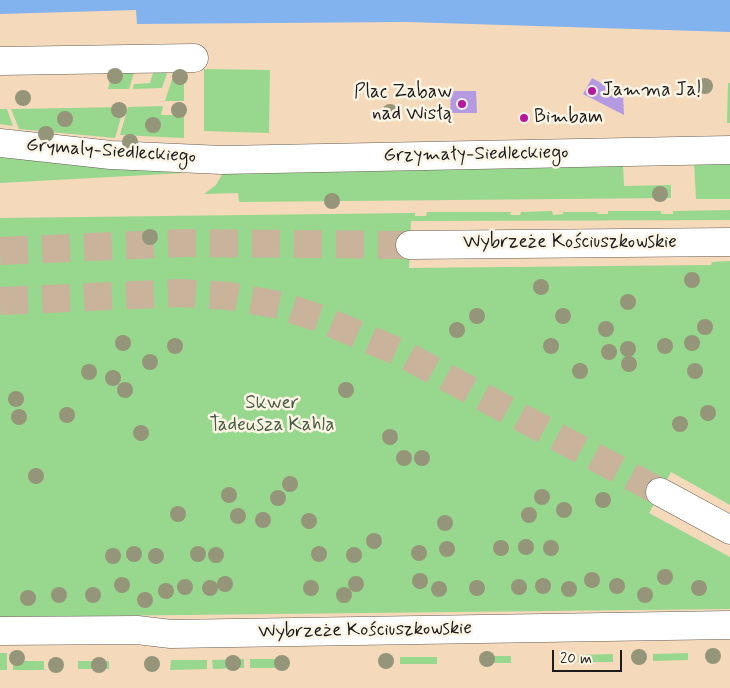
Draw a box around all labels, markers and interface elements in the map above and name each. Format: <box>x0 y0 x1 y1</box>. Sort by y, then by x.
place label: Jamma Ja! <box>602 80 702 102</box>
place label: Plac Zabaw nad Wisłą <box>354 82 452 126</box>
marker: Jamma Ja! <box>586 85 598 97</box>
marker: Plac Zabaw nad Wisłą <box>456 98 468 110</box>
place label: Bimbam <box>534 107 603 129</box>
marker: Bimbam <box>518 112 530 124</box>
street label: Grymaly-Siedleckiego <box>25 135 197 169</box>
street label: Grzymały-Siedleckiego <box>383 142 569 168</box>
street label: Wybrzeże Kościuszkowskie <box>463 232 677 254</box>
park label: Skwer Tadeusza Kahla <box>210 393 334 437</box>
street label: Wybrzeże Kościuszkowskie <box>258 618 472 644</box>
scale bar <box>555 640 625 672</box>
text: 20 m <box>560 649 592 669</box>

